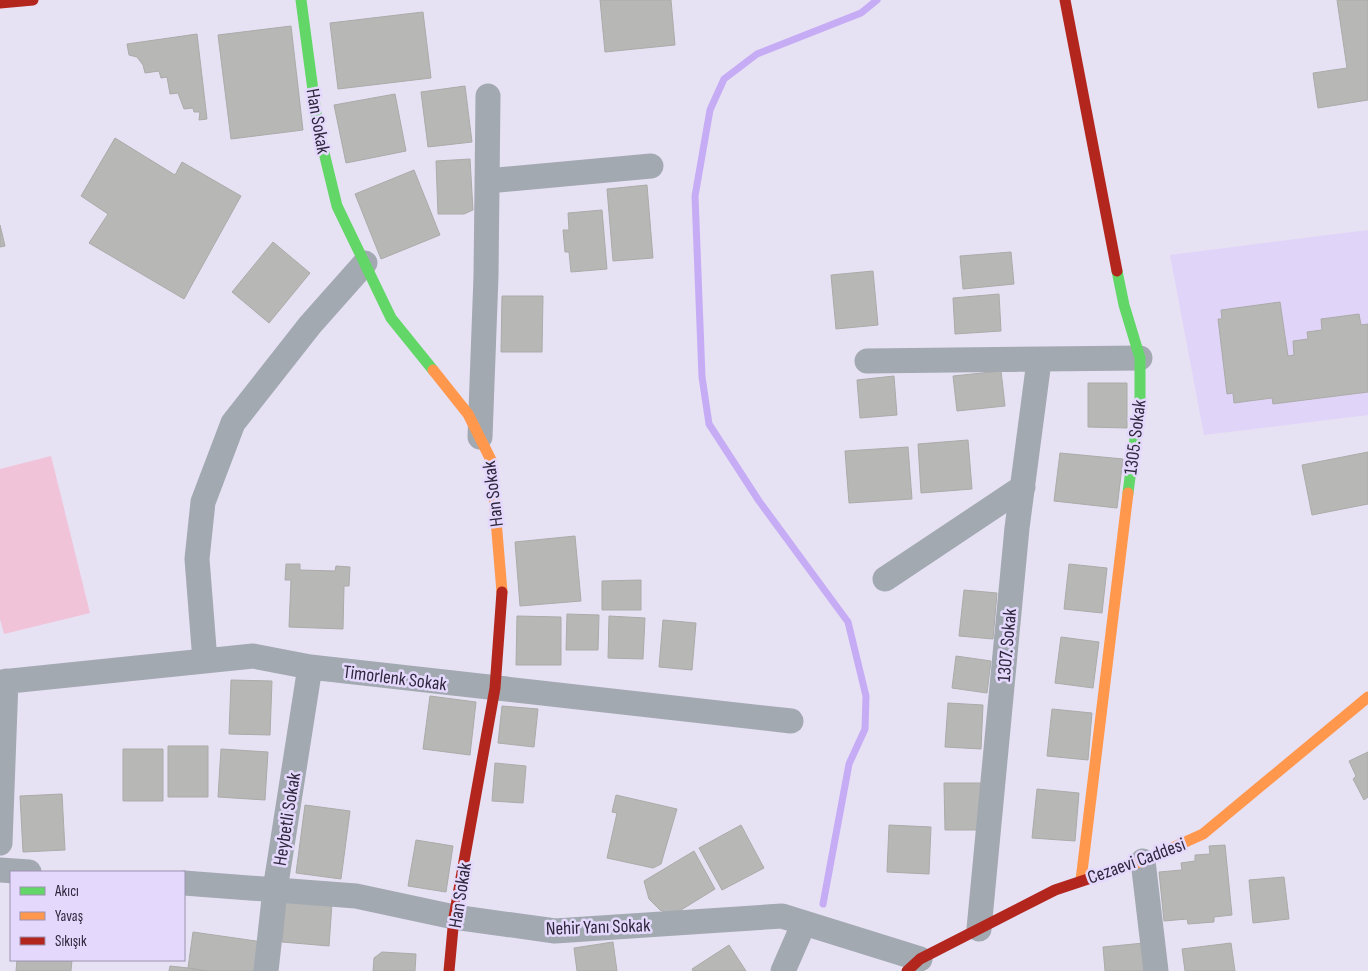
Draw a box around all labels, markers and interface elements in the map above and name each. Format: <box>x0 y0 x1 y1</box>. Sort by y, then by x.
street label: Han Sokak <box>300 87 335 156</box>
street label: 1305. Sokak <box>1119 398 1152 476</box>
street label: Han Sokak <box>478 459 509 528</box>
street label: 1307. Sokak <box>993 607 1022 683</box>
street label: Timorlenk Sokak <box>342 661 449 696</box>
street label: Heybetli Sokak <box>269 770 306 868</box>
street label: Cezaevi Caddesi <box>1085 833 1189 890</box>
street label: Han Sokak <box>444 860 477 930</box>
legend <box>10 871 185 961</box>
text: Akıcı <box>54 882 79 901</box>
text: Yavaş <box>55 907 83 926</box>
street label: Nehir Yanı Sokak <box>545 914 651 941</box>
text: Sıkışık <box>55 932 87 951</box>

